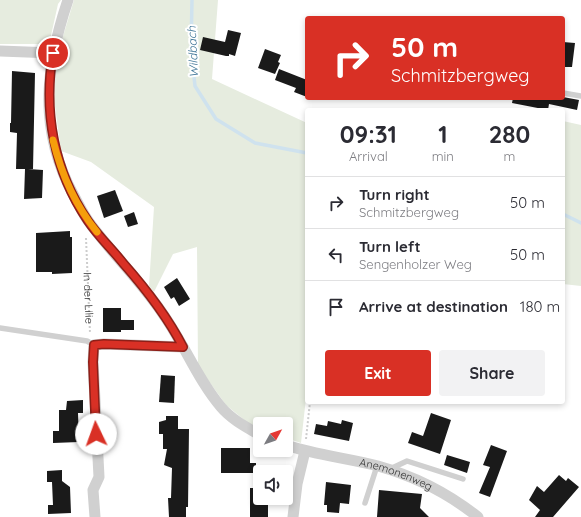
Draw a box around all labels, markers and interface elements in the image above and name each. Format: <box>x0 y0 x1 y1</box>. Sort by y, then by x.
water label: Wildbach <box>184 26 201 78</box>
text: 50 m <box>391 29 458 64</box>
icon: right <box>325 32 377 84</box>
pin <box>36 36 70 70</box>
icon: arrive <box>42 42 64 64</box>
text: Schmitzbergweg <box>391 64 529 87</box>
text: 09:31 <box>340 119 397 149</box>
text: 1 <box>438 119 447 149</box>
text: 280 <box>489 119 530 149</box>
text: Arrival <box>349 148 388 164</box>
text: min <box>432 148 454 164</box>
text: m <box>504 148 515 164</box>
text: Turn right <box>359 185 430 204</box>
icon: right <box>325 192 347 214</box>
text: 50 m <box>510 193 545 212</box>
text: Schmitzbergweg <box>359 204 459 220</box>
text: Turn left <box>359 237 421 256</box>
icon: left <box>325 244 347 266</box>
text: 50 m <box>510 245 545 264</box>
text: Sengenholzer Weg <box>359 256 472 272</box>
street label: In der Lilie <box>80 272 97 324</box>
icon: arrive <box>325 296 347 318</box>
text: Arrive at destination <box>359 297 508 316</box>
text: 180 m <box>520 297 560 316</box>
button: Exit <box>325 350 431 396</box>
button: Share <box>439 350 545 396</box>
position arrow <box>75 413 117 455</box>
north arrow <box>253 417 293 457</box>
map controls <box>253 417 293 505</box>
street label: Anemonenweg <box>358 455 435 493</box>
button: sound <box>253 465 293 505</box>

